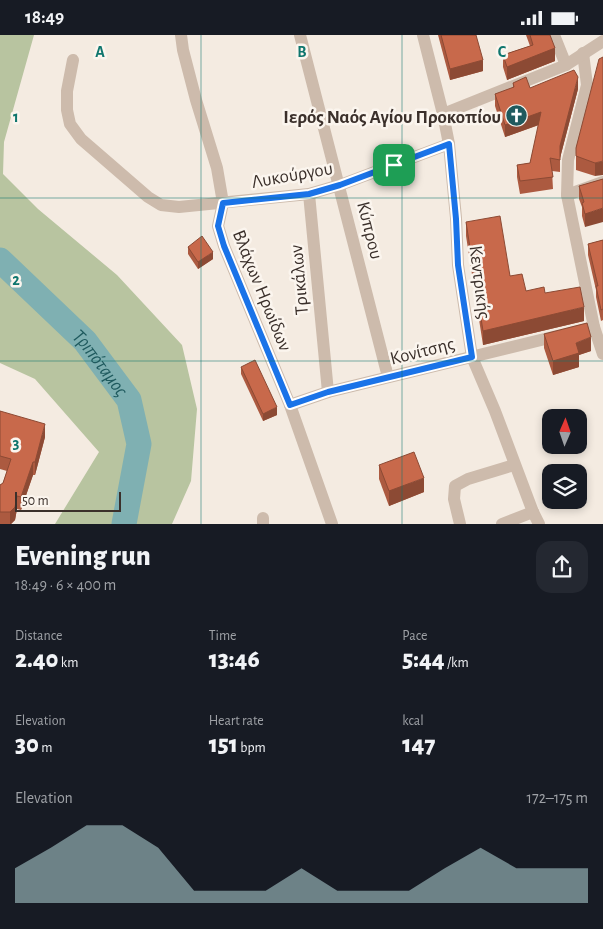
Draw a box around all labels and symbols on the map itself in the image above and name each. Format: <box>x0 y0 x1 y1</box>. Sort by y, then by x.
text: A <box>95 44 105 60</box>
text: B <box>297 44 307 60</box>
text: C <box>498 44 507 60</box>
church icon: Ιερός Ναός Αγίου Προκοπίου <box>505 104 529 128</box>
place label: Ιερός Ναός Αγίου Προκοπίου <box>283 108 501 127</box>
text: 1 <box>13 109 19 125</box>
pin <box>373 144 415 186</box>
street label: Λυκούργου <box>250 159 334 192</box>
street label: Κύπρου <box>353 200 386 261</box>
street label: Βλάχων Ηρωίδων <box>229 227 295 354</box>
street label: Τρικάλων <box>287 244 312 316</box>
street label: Κεντρικής <box>466 244 493 320</box>
text: 2 <box>12 272 20 288</box>
water label: Τριπόταμος <box>68 326 132 400</box>
street label: Κονίτσης <box>388 334 457 369</box>
north arrow <box>542 409 588 454</box>
text: 3 <box>13 435 20 451</box>
scale bar <box>15 489 121 512</box>

